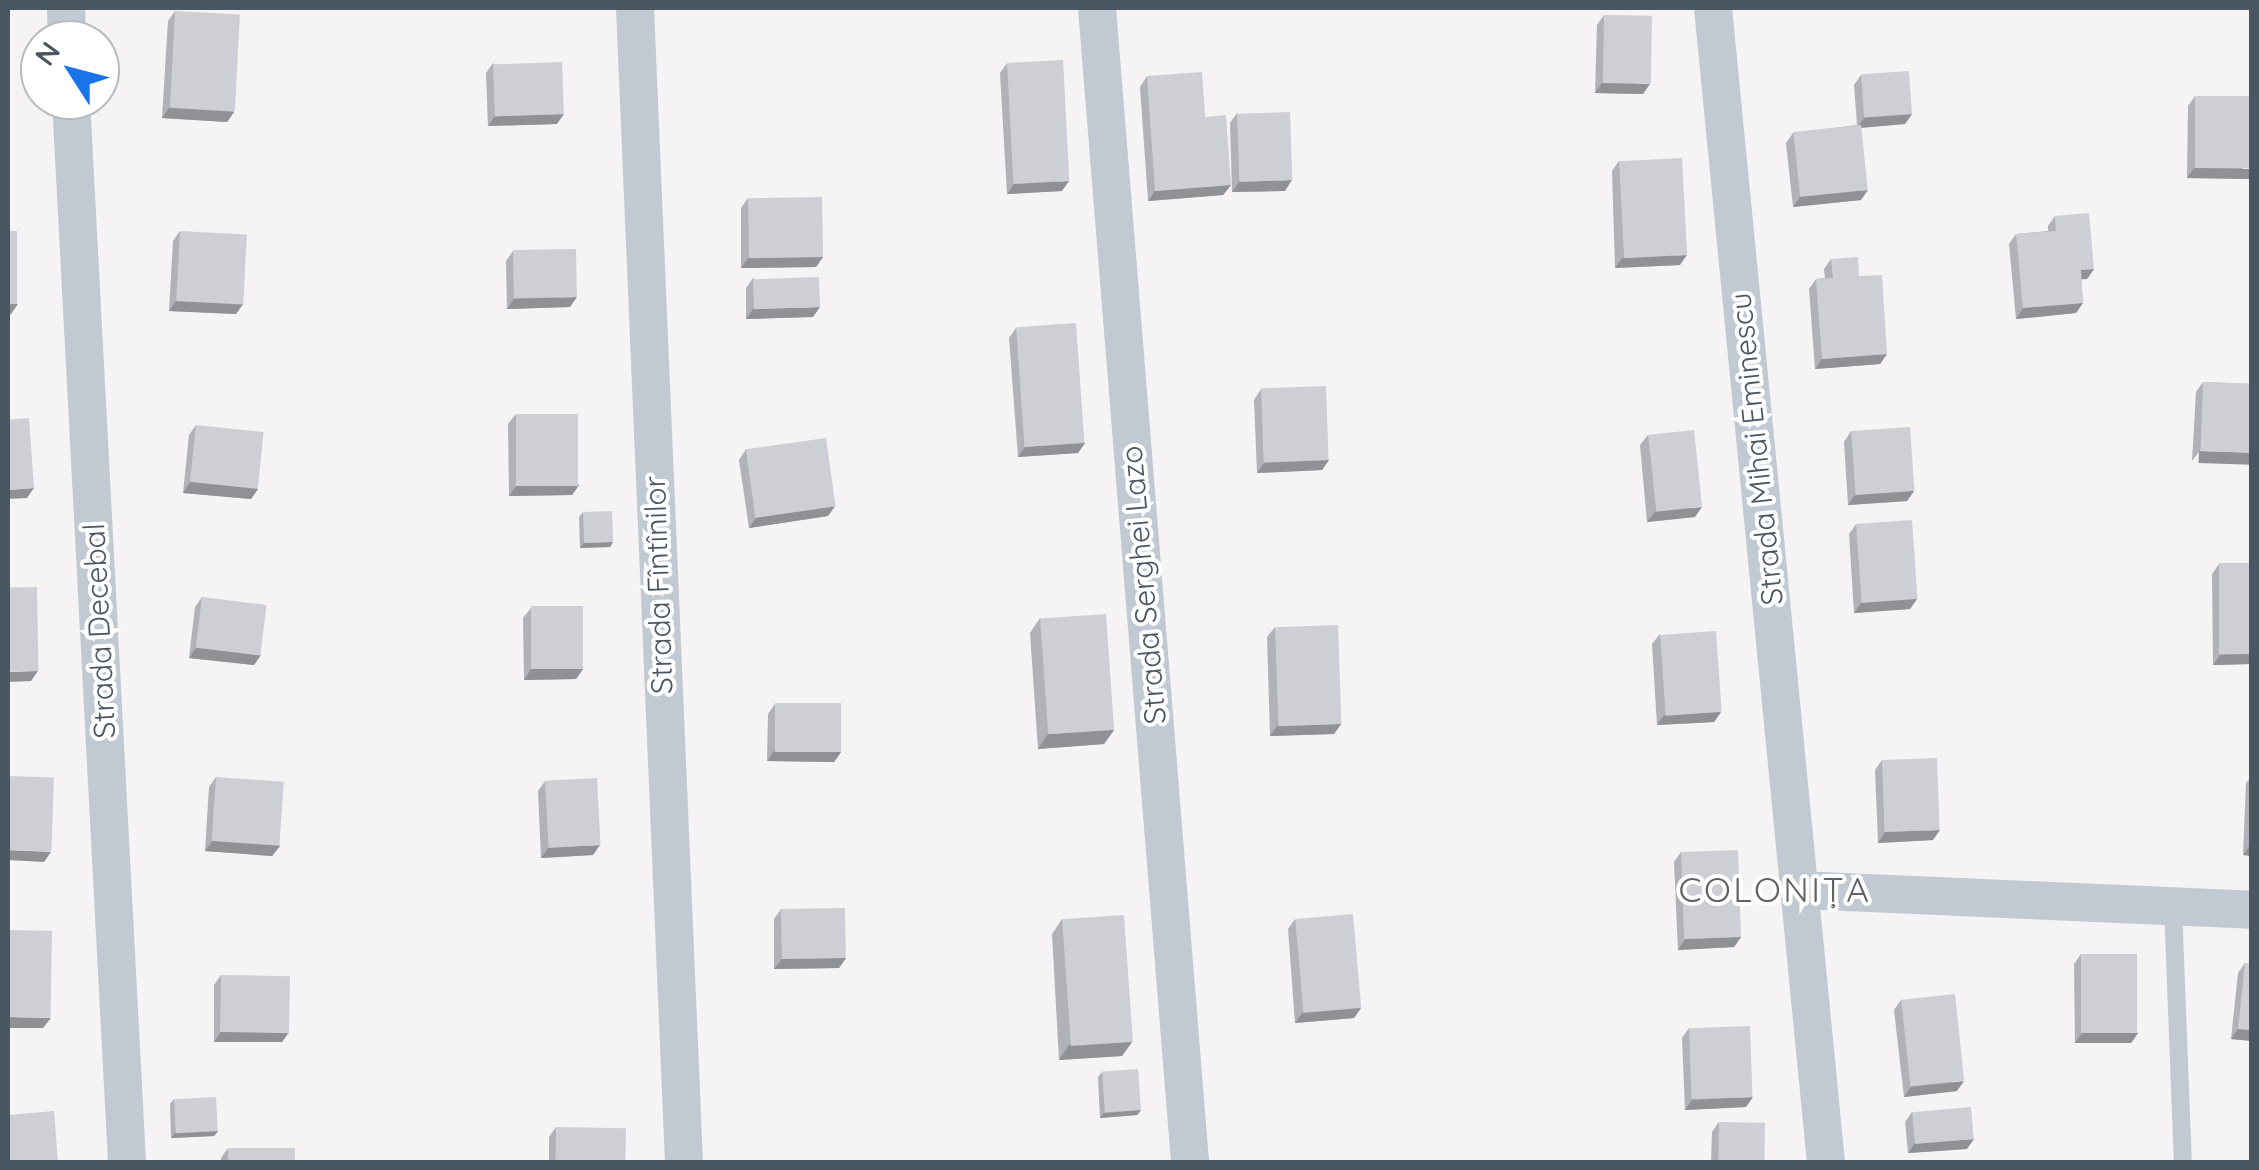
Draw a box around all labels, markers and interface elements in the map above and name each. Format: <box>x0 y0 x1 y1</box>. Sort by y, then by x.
north arrow <box>20 20 120 120</box>
text: N <box>27 35 67 72</box>
street label: Strada Mihai Eminescu <box>1722 291 1790 607</box>
street label: Strada Serghei Lazo <box>1113 444 1173 726</box>
street label: Strada Fîntînilor <box>636 475 680 695</box>
street label: Strada Decebal <box>75 522 123 740</box>
district label: COLONIȚA <box>1679 868 1871 910</box>

